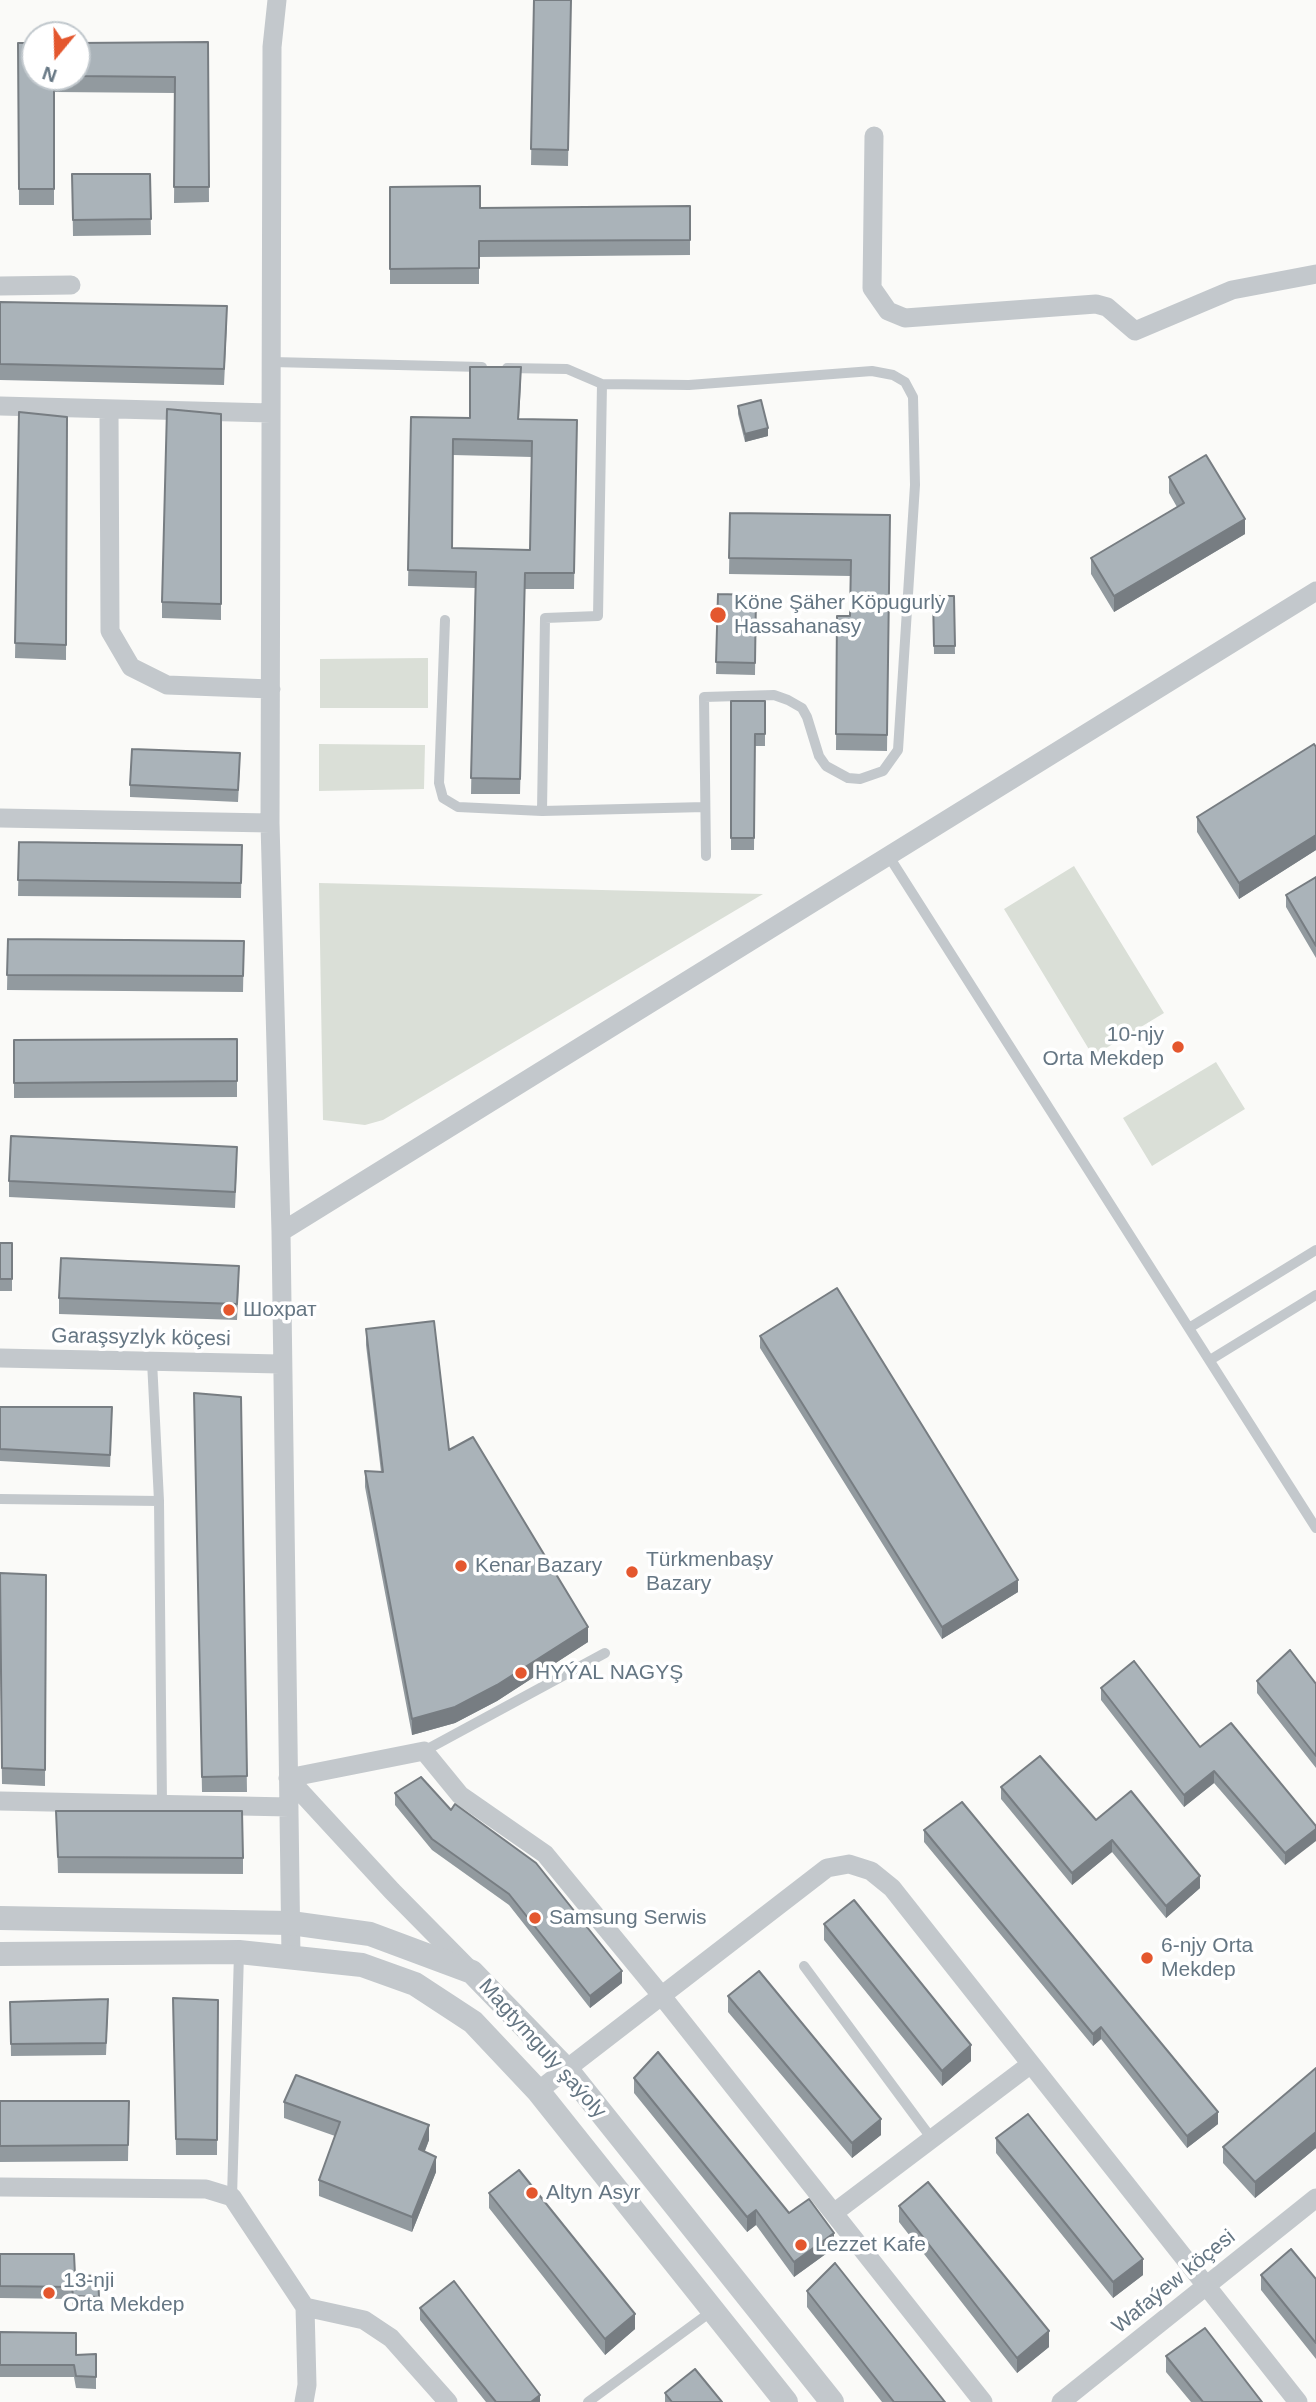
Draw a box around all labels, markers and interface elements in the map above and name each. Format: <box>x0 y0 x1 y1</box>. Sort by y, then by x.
north arrow <box>21 21 91 91</box>
text: N <box>40 62 60 87</box>
place label: Köne Şäher Köpugurly Hassahanasy <box>734 590 945 640</box>
marker: Köne Şäher Köpugurly Hassahanasy <box>708 605 728 625</box>
place label: 10-njy Orta Mekdep <box>1043 1022 1164 1072</box>
marker: 10-njy Orta Mekdep <box>1170 1039 1186 1055</box>
place label: Шохрат <box>243 1297 317 1323</box>
marker: Шохрат <box>221 1302 237 1318</box>
street label: Garaşsyzlyk köçesi <box>51 1324 231 1352</box>
place label: Türkmenbaşy Bazary <box>646 1547 773 1597</box>
place label: Kenar Bazary <box>475 1553 602 1579</box>
marker: Kenar Bazary <box>453 1558 469 1574</box>
marker: Türkmenbaşy Bazary <box>624 1564 640 1580</box>
place label: HYÝAL NAGYŞ <box>535 1660 683 1686</box>
marker: HYÝAL NAGYŞ <box>513 1665 529 1681</box>
place label: Samsung Serwis <box>549 1905 707 1931</box>
marker: Samsung Serwis <box>527 1910 543 1926</box>
place label: 6-njy Orta Mekdep <box>1161 1933 1253 1983</box>
marker: 6-njy Orta Mekdep <box>1139 1950 1155 1966</box>
street label: Magtymguly şaýoly <box>473 1974 611 2124</box>
place label: Altyn Asyr <box>546 2180 641 2206</box>
marker: Altyn Asyr <box>524 2185 540 2201</box>
street label: Wafaýew köçesi <box>1107 2225 1241 2339</box>
place label: Lezzet Kafe <box>815 2232 926 2258</box>
marker: Lezzet Kafe <box>793 2237 809 2253</box>
place label: 13-nji Orta Mekdep <box>63 2268 184 2318</box>
marker: 13-nji Orta Mekdep <box>41 2285 57 2301</box>

